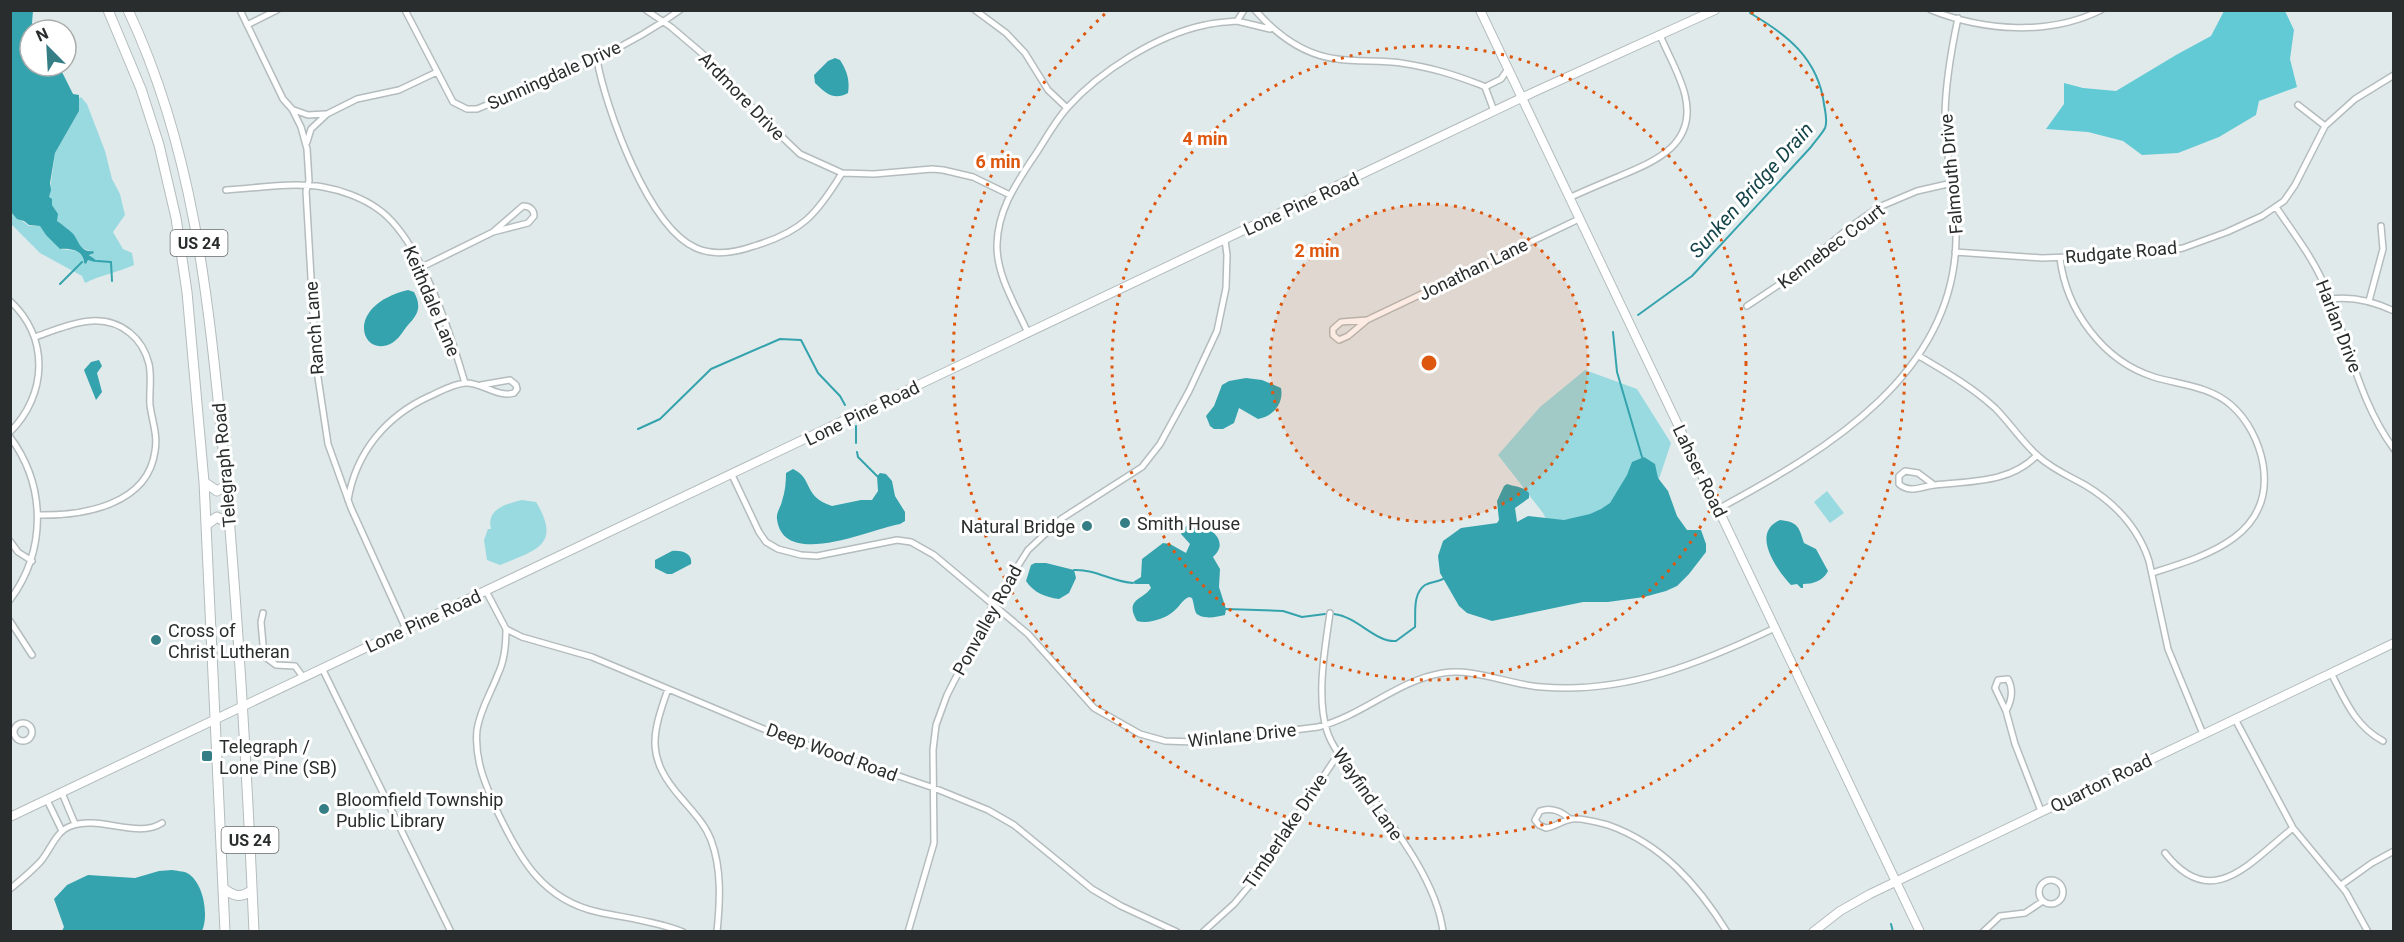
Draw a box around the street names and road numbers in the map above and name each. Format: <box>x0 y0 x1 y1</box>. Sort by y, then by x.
street label: Sunningdale Drive <box>484 36 624 114</box>
street label: Ardmore Drive <box>695 48 789 144</box>
street label: Falmouth Drive <box>1935 113 1967 235</box>
street label: Lone Pine Road <box>1240 168 1362 240</box>
street label: Kennebec Court <box>1774 199 1888 293</box>
road number: US 24 <box>170 230 228 256</box>
street label: Jonathan Lane <box>1415 234 1531 304</box>
street label: Rudgate Road <box>2064 237 2178 267</box>
street label: Keithdale Lane <box>399 243 465 359</box>
street label: Harlan Drive <box>2312 277 2366 375</box>
street label: Ranch Lane <box>300 281 328 375</box>
street label: Lone Pine Road <box>801 376 923 450</box>
street label: Telegraph Road <box>208 402 240 528</box>
street label: Lahser Road <box>1669 421 1731 521</box>
street label: Ponvalley Road <box>948 561 1026 679</box>
street label: Lone Pine Road <box>362 585 484 657</box>
street label: Deep Wood Road <box>764 719 900 785</box>
street label: Winlane Drive <box>1187 719 1297 751</box>
street label: Wayfind Lane <box>1329 744 1407 844</box>
street label: Quarton Road <box>2047 749 2155 817</box>
street label: Timberlake Drive <box>1239 769 1331 893</box>
road number: US 24 <box>222 827 278 853</box>

